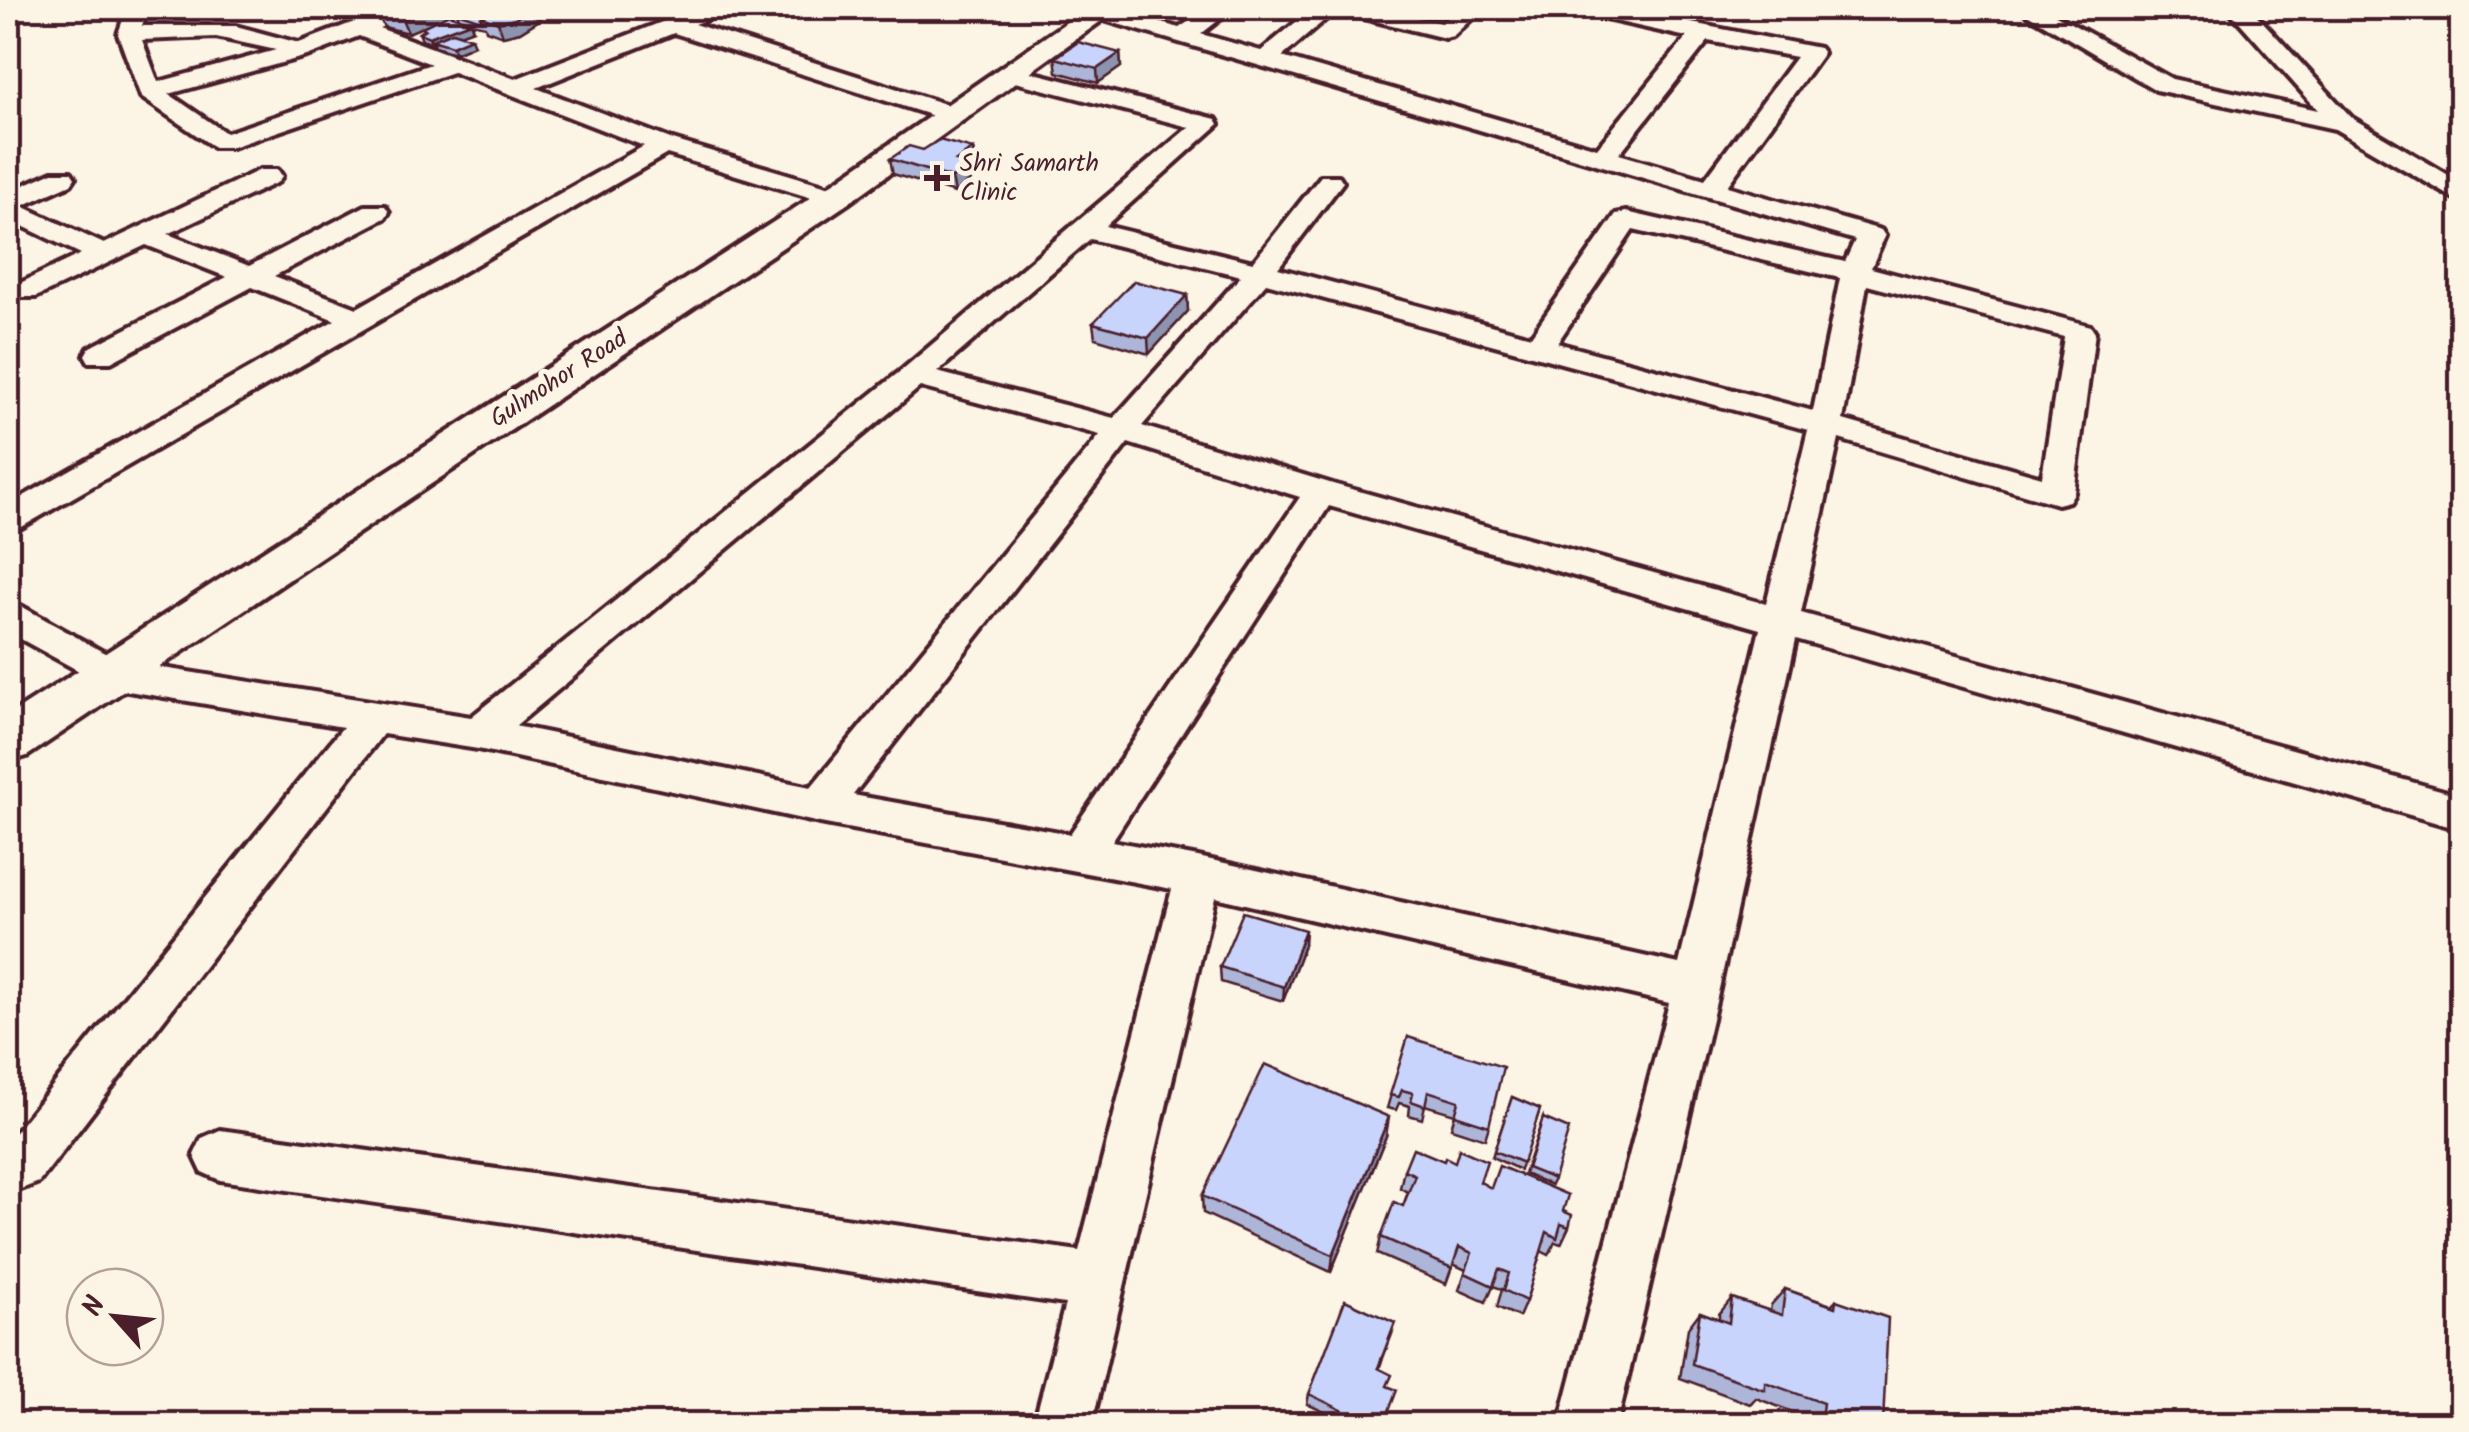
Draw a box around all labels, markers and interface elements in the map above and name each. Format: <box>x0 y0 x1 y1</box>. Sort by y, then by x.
place label: Shri Samarth Clinic <box>960 144 1099 213</box>
marker: Shri Samarth Clinic <box>924 165 950 191</box>
street label: Gulmohor Road <box>482 318 637 439</box>
north arrow <box>65 1267 165 1367</box>
text: N <box>71 1288 119 1325</box>

